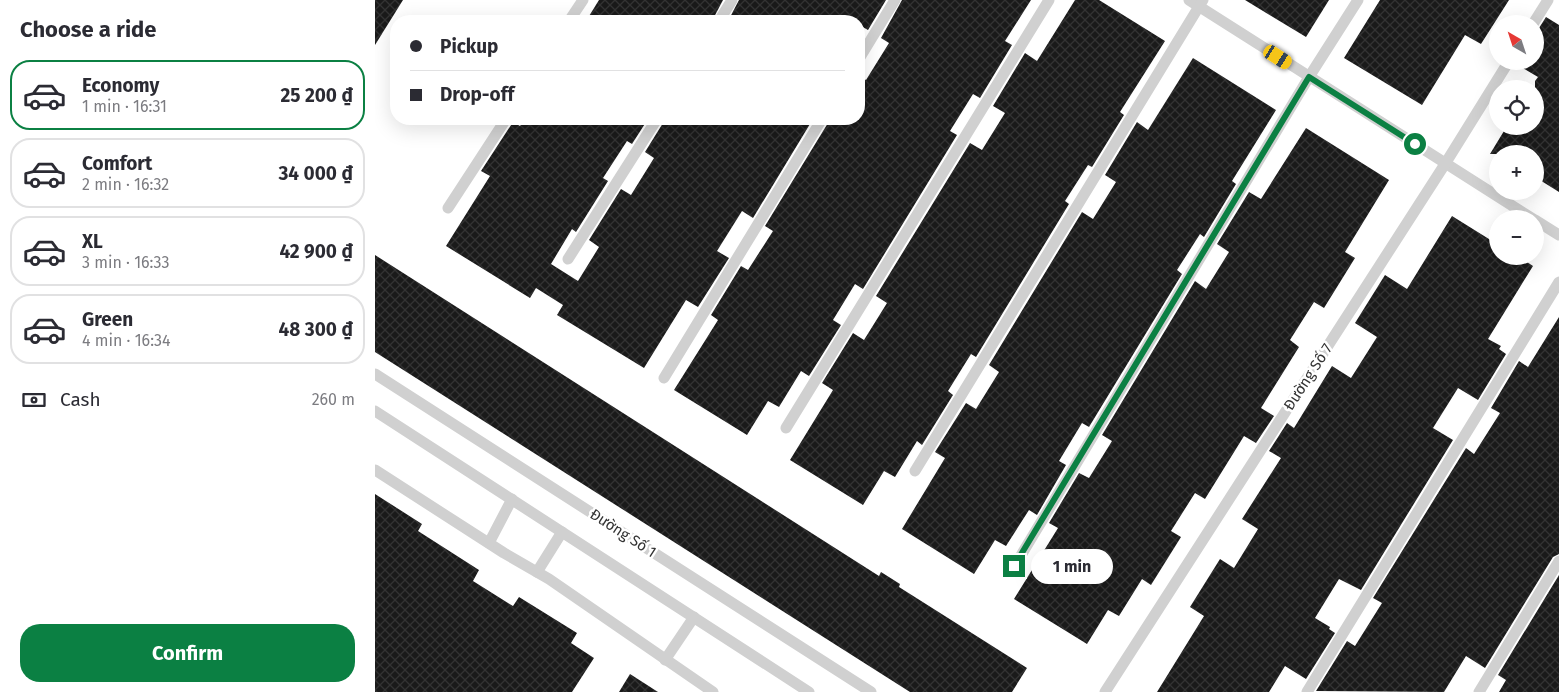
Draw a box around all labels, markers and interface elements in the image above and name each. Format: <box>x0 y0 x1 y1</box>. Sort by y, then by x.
north arrow <box>1489 15 1544 70</box>
map controls <box>1489 15 1544 265</box>
text: Choose a ride <box>20 16 156 43</box>
text: Pickup <box>440 35 498 58</box>
car <box>1261 43 1294 71</box>
icon: car <box>22 73 67 118</box>
text: Economy <box>82 74 159 97</box>
button: locate <box>1489 80 1544 135</box>
text: Drop-off <box>440 83 514 106</box>
text: 25 200 ₫ <box>280 84 353 107</box>
text: 1 min · 16:31 <box>82 97 167 116</box>
route start <box>1404 133 1426 155</box>
button: + <box>1489 145 1544 200</box>
icon: car <box>22 151 67 196</box>
text: Comfort <box>82 152 152 175</box>
text: 34 000 ₫ <box>279 162 353 185</box>
text: 2 min · 16:32 <box>82 175 169 194</box>
button: − <box>1489 210 1544 265</box>
icon: car <box>22 229 67 274</box>
text: XL <box>82 230 103 253</box>
text: 42 900 ₫ <box>279 240 353 263</box>
text: 3 min · 16:33 <box>82 253 170 272</box>
icon: car <box>22 307 67 352</box>
text: Green <box>82 308 133 331</box>
text: 48 300 ₫ <box>279 318 353 341</box>
text: 4 min · 16:34 <box>82 331 171 350</box>
street label: Đường Số 7 <box>1280 340 1336 414</box>
icon: cash <box>20 386 48 414</box>
text: Cash <box>60 388 101 411</box>
text: 260 m <box>312 390 355 409</box>
street label: Đường Số 1 <box>586 505 660 561</box>
callout: 1 min <box>1031 548 1114 584</box>
route end <box>1003 555 1025 577</box>
text: 1 min <box>1053 557 1091 576</box>
button: Confirm <box>20 624 355 682</box>

